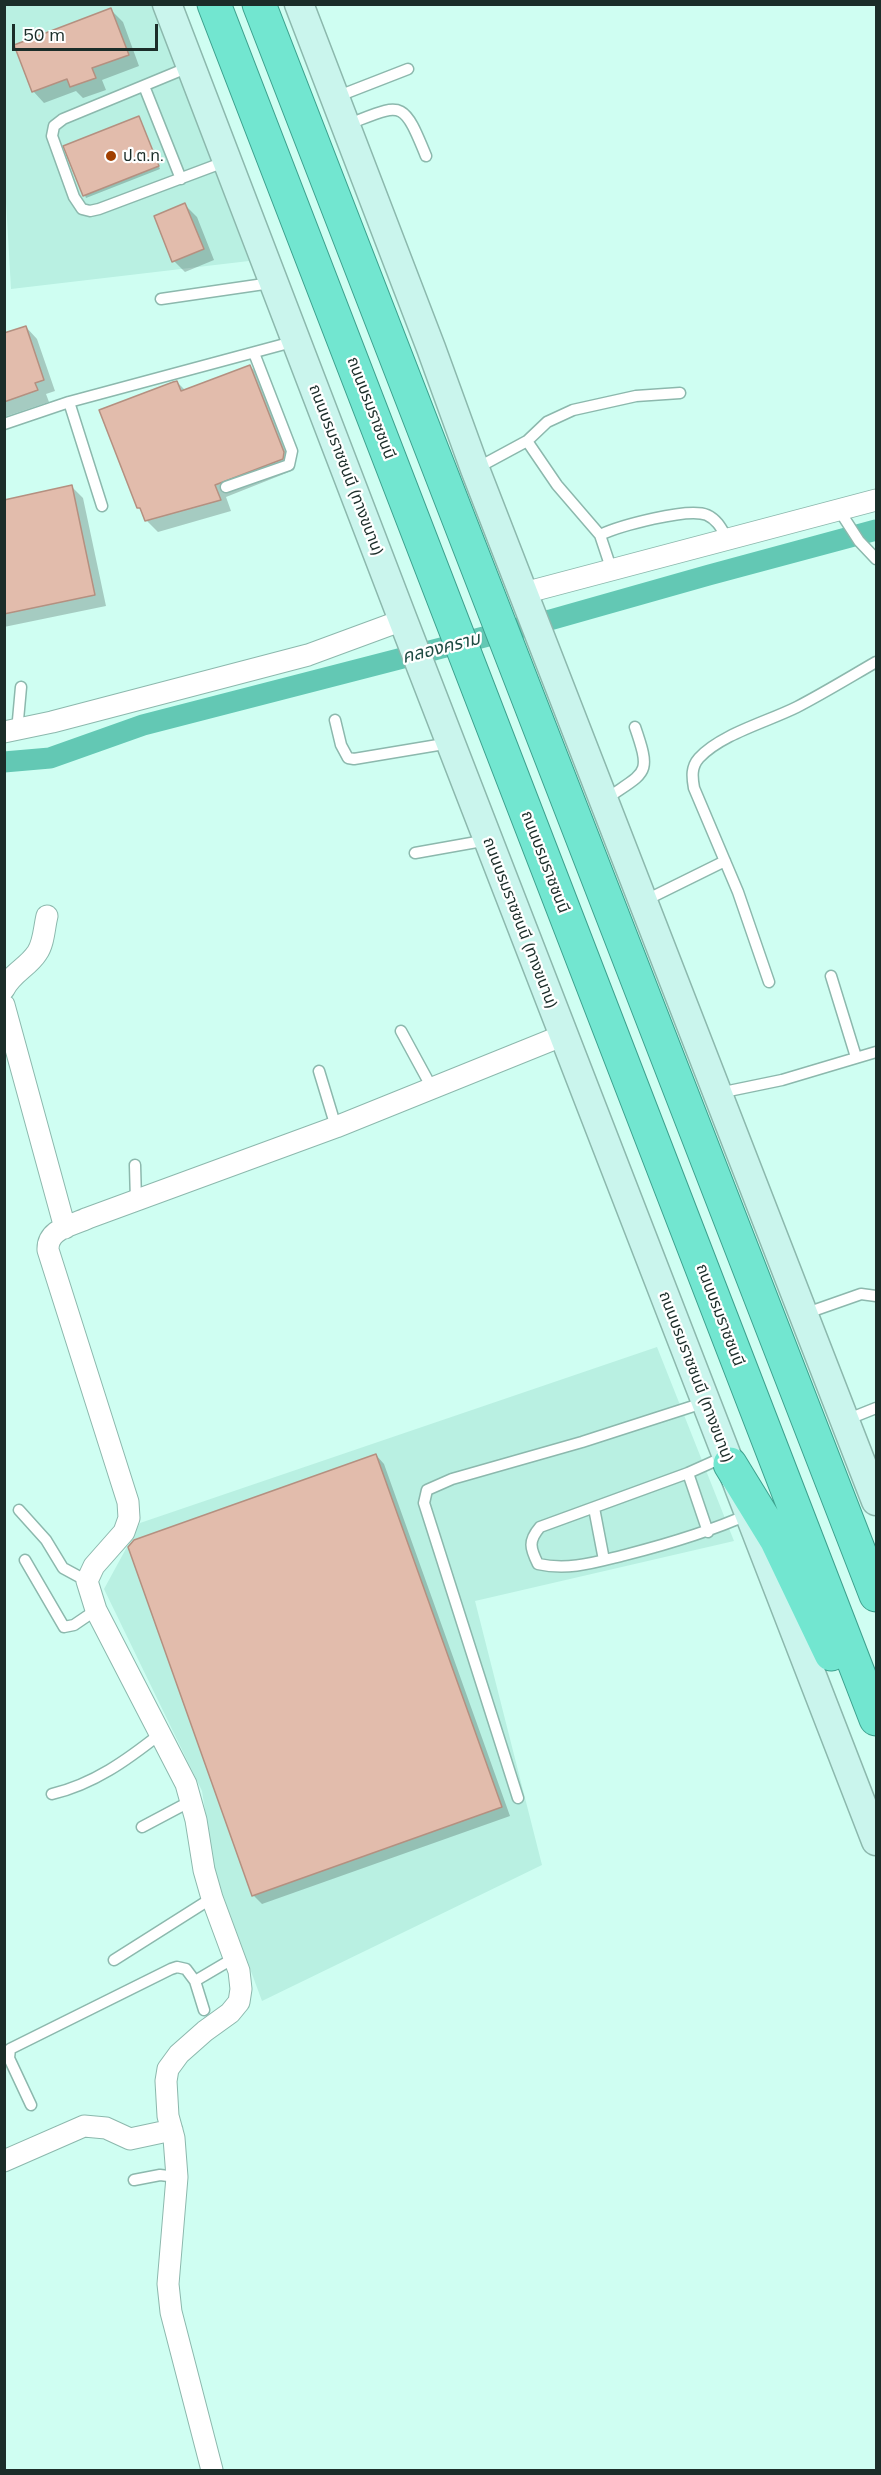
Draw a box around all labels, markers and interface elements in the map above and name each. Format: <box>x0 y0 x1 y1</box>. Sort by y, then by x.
scale bar <box>15 12 160 50</box>
text: 50 m <box>23 23 65 46</box>
place label: ป.ต.ท. <box>123 146 164 166</box>
marker: ป.ต.ท. <box>104 149 118 163</box>
street label: ถนนบรมราชชนนี <box>343 354 399 462</box>
street label: ถนนบรมราชชนนี (ทางขนาน) <box>304 382 388 558</box>
water label: คลองคราม <box>400 628 482 668</box>
street label: ถนนบรมราชชนนี <box>517 808 573 916</box>
street label: ถนนบรมราชชนนี (ทางขนาน) <box>478 835 562 1011</box>
street label: ถนนบรมราชชนนี <box>692 1261 748 1369</box>
street label: ถนนบรมราชชนนี (ทางขนาน) <box>654 1289 738 1465</box>

